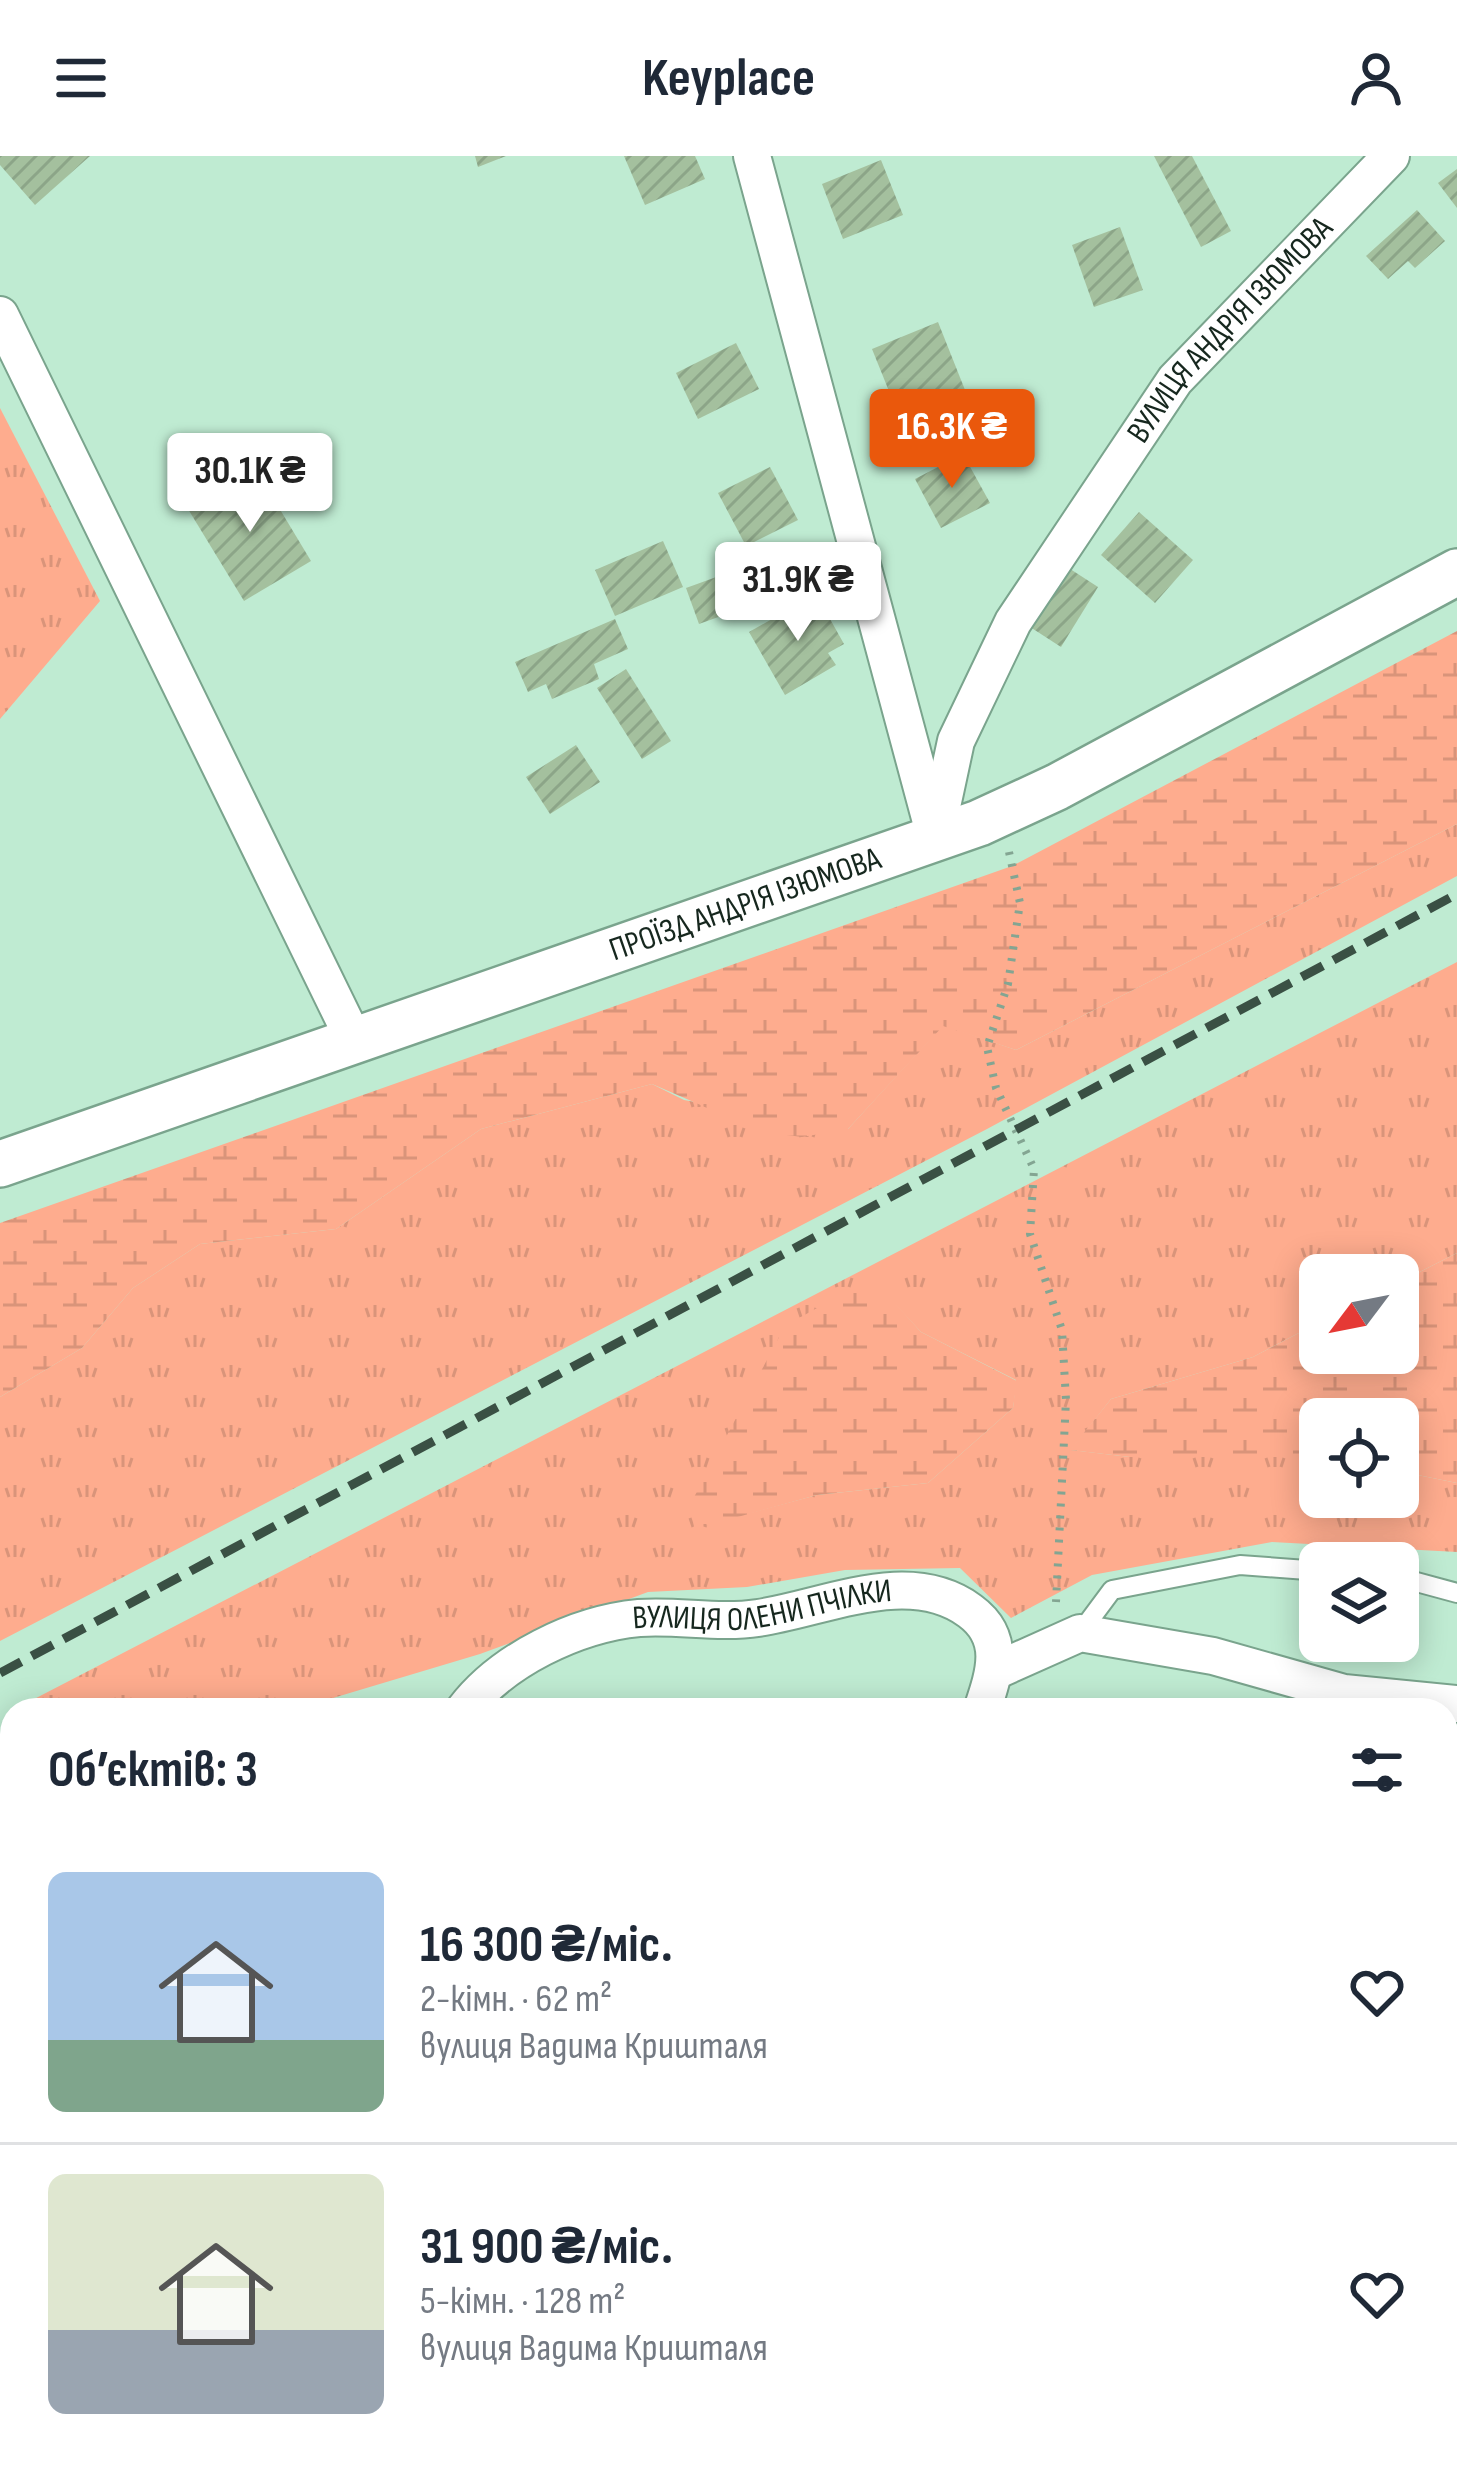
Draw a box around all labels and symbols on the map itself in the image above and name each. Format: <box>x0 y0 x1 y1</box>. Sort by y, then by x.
street label: ВУЛИЦЯ АНДРІЯ ІЗЮМОВА <box>1119 208 1342 451</box>
pin: 16.3K ₴ <box>841 389 1063 491</box>
pin: 30.1K ₴ <box>139 433 361 535</box>
pin: 31.9K ₴ <box>687 542 909 644</box>
street label: ПРОЇЗД АНДРІЯ ІЗЮМОВА <box>604 838 887 970</box>
north arrow <box>1299 1254 1419 1374</box>
street label: ВУЛИЦЯ ОЛЕНИ ПЧІЛКИ <box>631 1571 893 1640</box>

